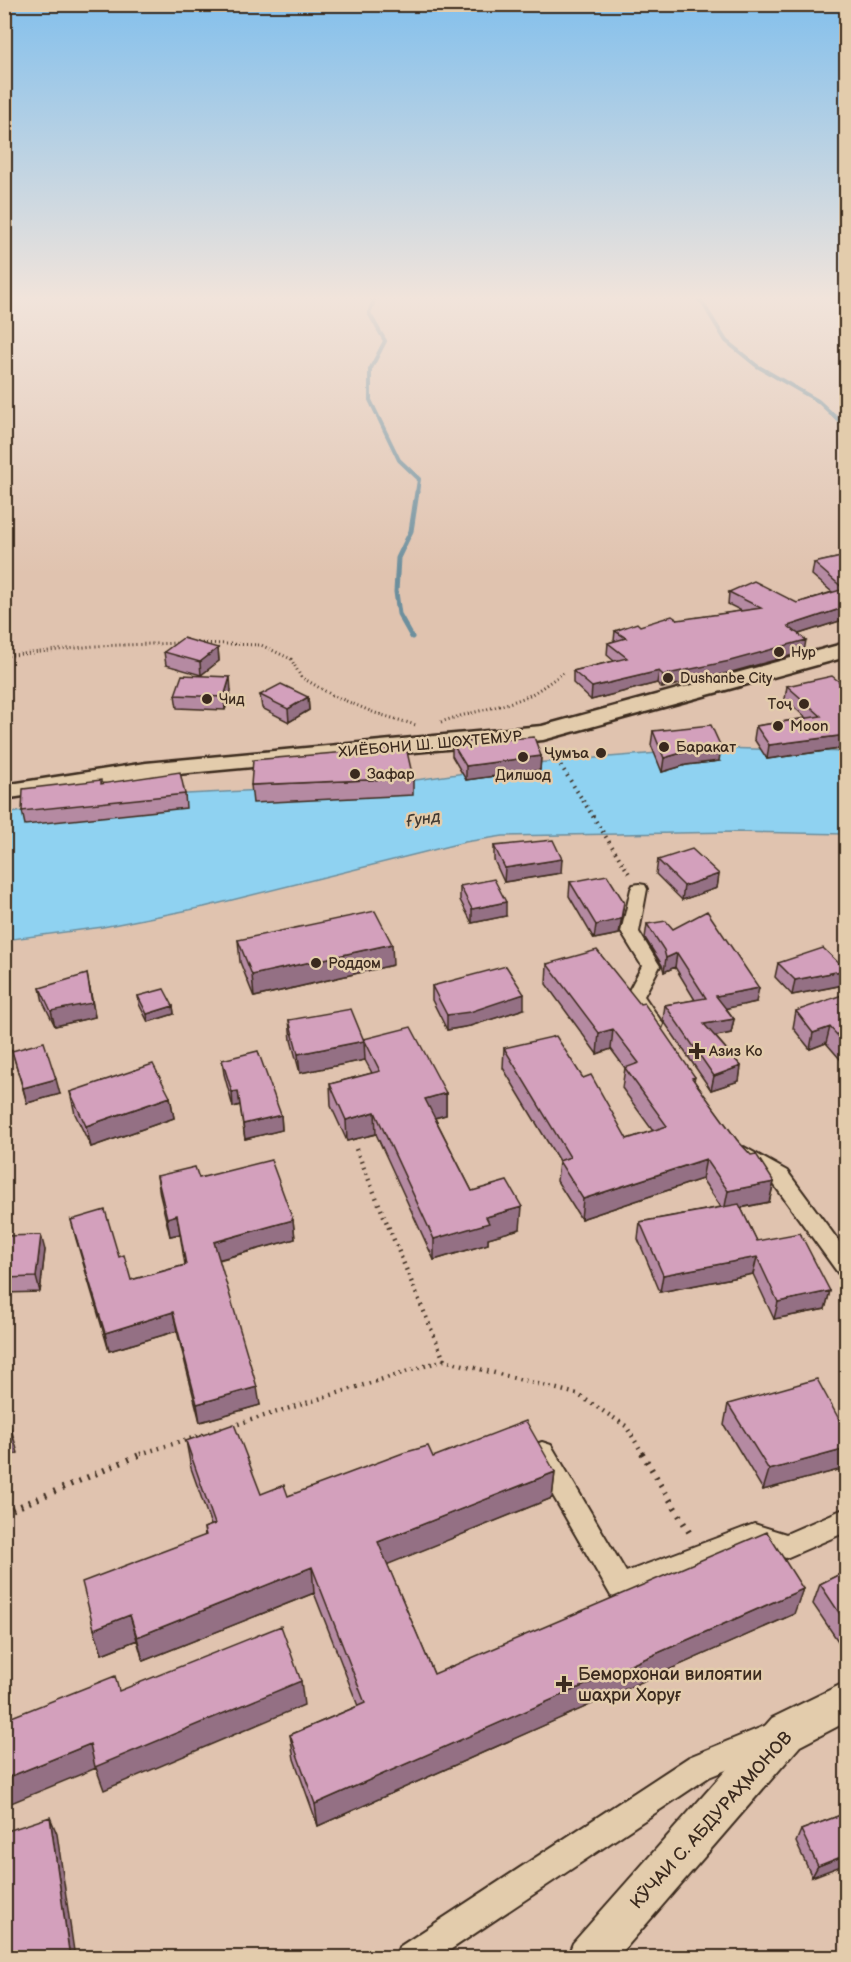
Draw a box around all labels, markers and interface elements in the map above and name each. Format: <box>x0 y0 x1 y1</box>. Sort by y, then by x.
place label: Нур <box>791 644 816 661</box>
marker: Нур <box>772 645 786 659</box>
place label: Dushanbe City <box>680 670 773 687</box>
marker: Dushanbe City <box>661 671 675 685</box>
place label: Чид <box>219 691 245 708</box>
marker: Чид <box>200 692 214 706</box>
place label: Тоҷ <box>768 695 792 714</box>
marker: Тоҷ <box>797 697 811 711</box>
place label: Moon <box>790 717 828 736</box>
marker: Moon <box>771 719 785 733</box>
street label: ХИЁБОНИ Ш. ШОҲТЕМУР <box>338 727 523 762</box>
place label: Баракат <box>676 738 736 757</box>
marker: Баракат <box>657 740 671 754</box>
place label: Ҷумъа <box>544 744 589 763</box>
marker: Ҷумъа <box>594 746 608 760</box>
marker: Дилшод <box>516 750 530 764</box>
place label: Зафар <box>367 765 415 784</box>
place label: Дилшод <box>495 766 551 785</box>
marker: Зафар <box>348 767 362 781</box>
water label: Ғунд <box>405 807 442 832</box>
place label: Роддом <box>328 954 381 973</box>
marker: Роддом <box>309 956 323 970</box>
place label: Азиз Ко <box>708 1042 763 1061</box>
marker: Азиз Ко <box>690 1044 704 1058</box>
place label: Беморхонаи вилоятии шаҳри Хоруғ <box>578 1664 762 1706</box>
marker: Беморхонаи вилоятии шаҳри Хоруғ <box>555 1675 573 1693</box>
street label: КӮЧАИ С. АБДУРАҲМОНОВ <box>626 1727 797 1913</box>

